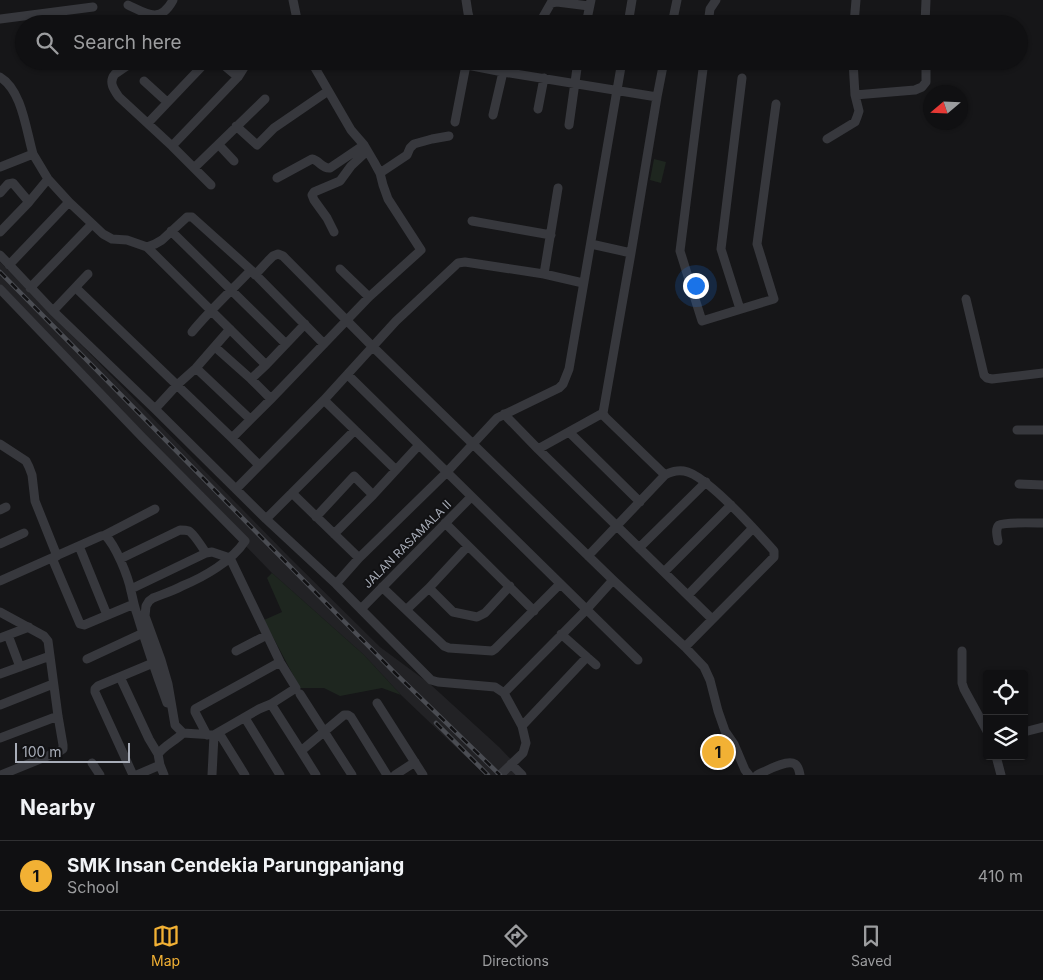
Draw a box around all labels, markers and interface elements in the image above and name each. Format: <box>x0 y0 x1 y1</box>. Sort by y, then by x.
search box <box>15 15 1028 70</box>
icon: search <box>33 29 61 57</box>
text: Search here <box>73 31 182 54</box>
north arrow <box>923 85 968 130</box>
your location <box>683 273 709 299</box>
street label: JALAN RASAMALA II <box>360 497 454 591</box>
map controls <box>983 670 1028 760</box>
button: locate <box>983 670 1028 715</box>
button: layers <box>983 715 1028 760</box>
pin: 1 <box>702 733 734 771</box>
scale bar <box>15 740 130 763</box>
text: 100 m <box>22 743 62 760</box>
text: Nearby <box>20 795 95 820</box>
text: SMK Insan Cendekia Parungpanjang <box>67 854 404 877</box>
text: 1 <box>33 866 39 886</box>
text: 410 m <box>978 866 1023 886</box>
text: School <box>67 877 119 897</box>
tab: Map <box>151 922 180 969</box>
tab: Directions <box>482 922 549 969</box>
tab: Saved <box>851 922 892 969</box>

